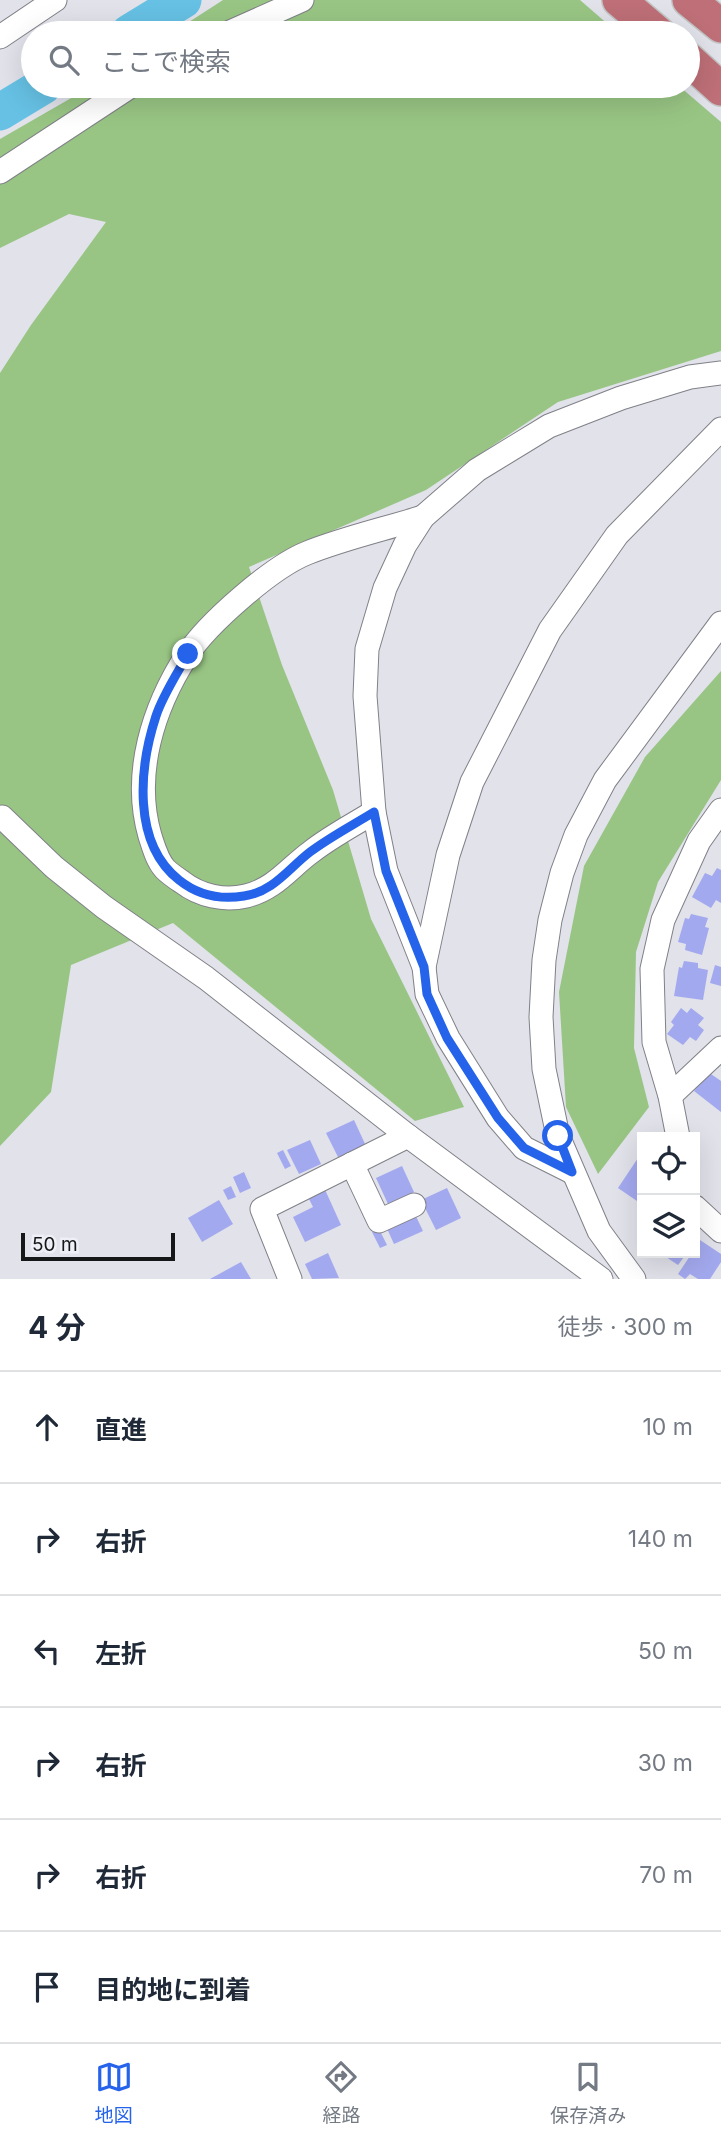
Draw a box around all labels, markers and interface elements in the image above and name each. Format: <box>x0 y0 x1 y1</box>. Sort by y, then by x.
search box <box>21 21 700 98</box>
icon: search <box>45 41 83 79</box>
text: ここで検索 <box>101 46 231 77</box>
route end <box>172 638 203 669</box>
route start <box>542 1120 573 1151</box>
map controls <box>637 1132 700 1258</box>
button: locate <box>637 1132 700 1195</box>
button: layers <box>637 1195 700 1258</box>
scale bar <box>21 1230 175 1262</box>
text: 50 m <box>32 1233 78 1256</box>
text: 4 分 <box>28 1309 85 1345</box>
text: 徒歩 · 300 m <box>558 1313 693 1341</box>
icon: ahead <box>28 1408 66 1446</box>
text: 10 m <box>643 1413 693 1441</box>
text: 直進 <box>95 1414 147 1445</box>
icon: right <box>28 1520 66 1558</box>
text: 140 m <box>628 1525 693 1553</box>
text: 右折 <box>95 1526 147 1557</box>
icon: left <box>28 1632 66 1670</box>
text: 50 m <box>638 1637 693 1665</box>
text: 左折 <box>95 1638 147 1669</box>
icon: right <box>28 1744 66 1782</box>
text: 30 m <box>638 1749 693 1777</box>
text: 右折 <box>95 1750 147 1781</box>
icon: right <box>28 1856 66 1894</box>
text: 70 m <box>639 1861 693 1889</box>
text: 右折 <box>95 1862 147 1893</box>
icon: arrive <box>28 1968 66 2006</box>
text: 目的地に到着 <box>95 1974 251 2005</box>
tab: 地図 <box>95 2058 133 2127</box>
tab: 経路 <box>322 2058 360 2127</box>
tab: 保存済み <box>550 2058 626 2127</box>

